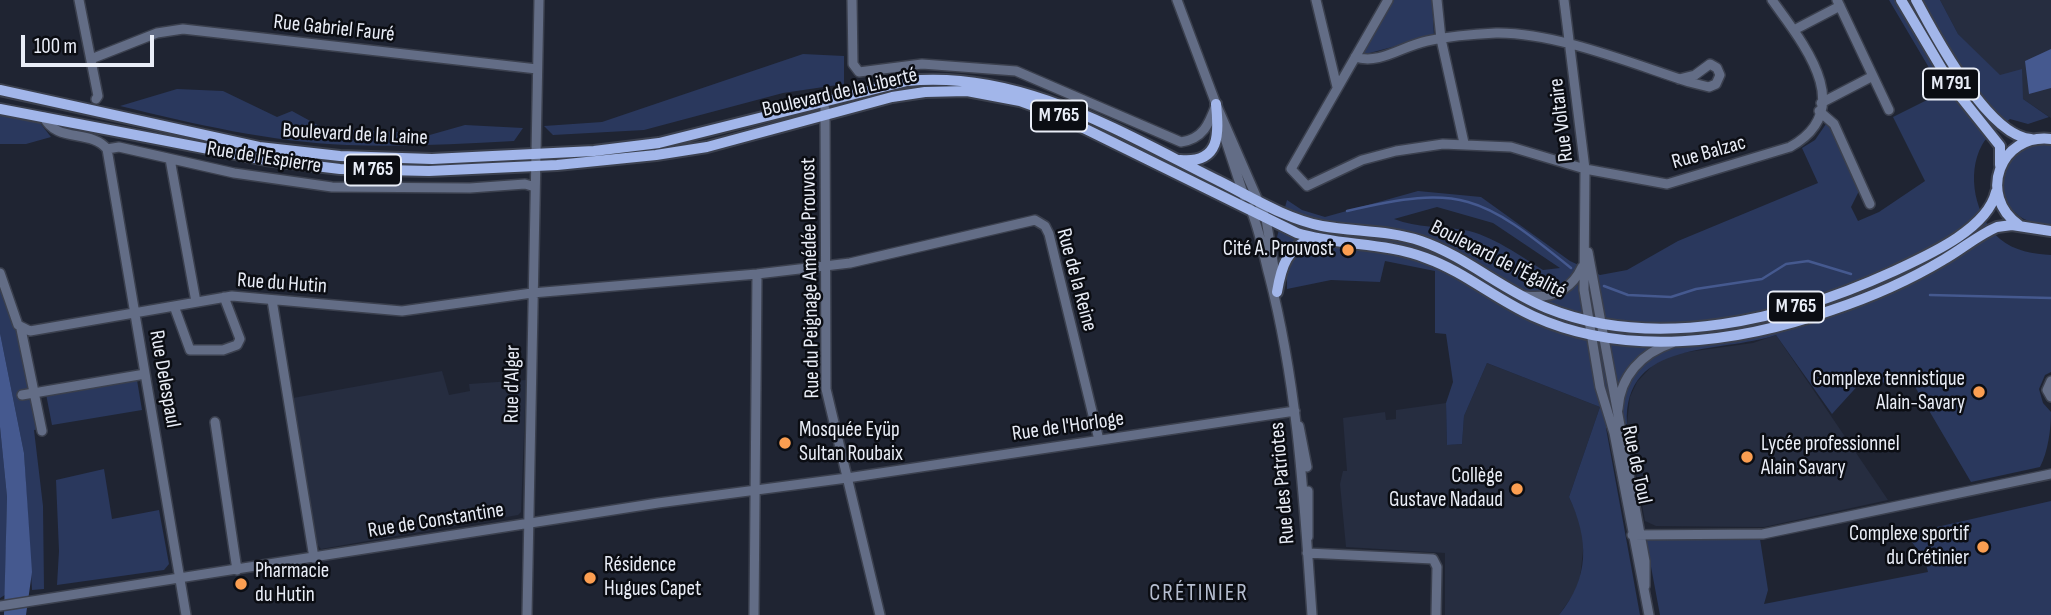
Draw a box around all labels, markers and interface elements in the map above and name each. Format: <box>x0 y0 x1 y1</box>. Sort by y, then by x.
street label: Rue Gabriel Fauré <box>272 10 396 48</box>
scale bar <box>24 21 158 65</box>
text: 100 m <box>34 34 77 59</box>
street label: Boulevard de la Liberté <box>760 63 920 123</box>
road number: M 791 <box>1923 68 1979 100</box>
street label: Rue Voltaire <box>1544 77 1580 163</box>
road number: M 765 <box>1031 100 1087 132</box>
street label: Boulevard de la Laine <box>282 119 428 151</box>
street label: Rue Balzac <box>1669 130 1749 176</box>
street label: Rue de l'Espierre <box>205 137 323 179</box>
road number: M 765 <box>345 154 401 186</box>
street label: Rue du Peignage Amédée Prouvost <box>796 157 826 399</box>
street label: Boulevard de l'Égalité <box>1426 215 1570 305</box>
street label: Rue de la Reine <box>1050 226 1102 334</box>
place label: Cité A. Prouvost <box>1223 237 1334 263</box>
marker: Cité A. Prouvost <box>1340 242 1356 258</box>
street label: Rue du Hutin <box>236 268 328 300</box>
road number: M 765 <box>1768 292 1824 322</box>
street label: Rue Delespaul <box>143 328 185 430</box>
street label: Rue d'Alger <box>500 345 526 423</box>
place label: Complexe tennistique Alain-Savary <box>1812 367 1965 417</box>
marker: Complexe tennistique Alain-Savary <box>1971 384 1987 400</box>
street label: Rue de l'Horloge <box>1010 407 1126 447</box>
place label: Mosquée Eyüp Sultan Roubaix <box>799 418 903 468</box>
street label: Rue des Patriotes <box>1265 421 1301 545</box>
street label: Rue de Toul <box>1615 424 1657 506</box>
place label: Lycée professionnel Alain Savary <box>1761 432 1900 482</box>
marker: Mosquée Eyüp Sultan Roubaix <box>777 435 793 451</box>
marker: Lycée professionnel Alain Savary <box>1739 449 1755 465</box>
place label: Collège Gustave Nadaud <box>1389 464 1503 514</box>
marker: Collège Gustave Nadaud <box>1509 481 1525 497</box>
street label: Rue de Constantine <box>366 498 506 544</box>
place label: Complexe sportif du Crétinier <box>1849 522 1969 572</box>
marker: Complexe sportif du Crétinier <box>1975 539 1991 555</box>
place label: Résidence Hugues Capet <box>604 553 701 603</box>
place label: Pharmacie du Hutin <box>255 559 329 609</box>
marker: Résidence Hugues Capet <box>582 570 598 586</box>
marker: Pharmacie du Hutin <box>233 576 249 592</box>
district label: CRÉTINIER <box>1150 580 1248 608</box>

